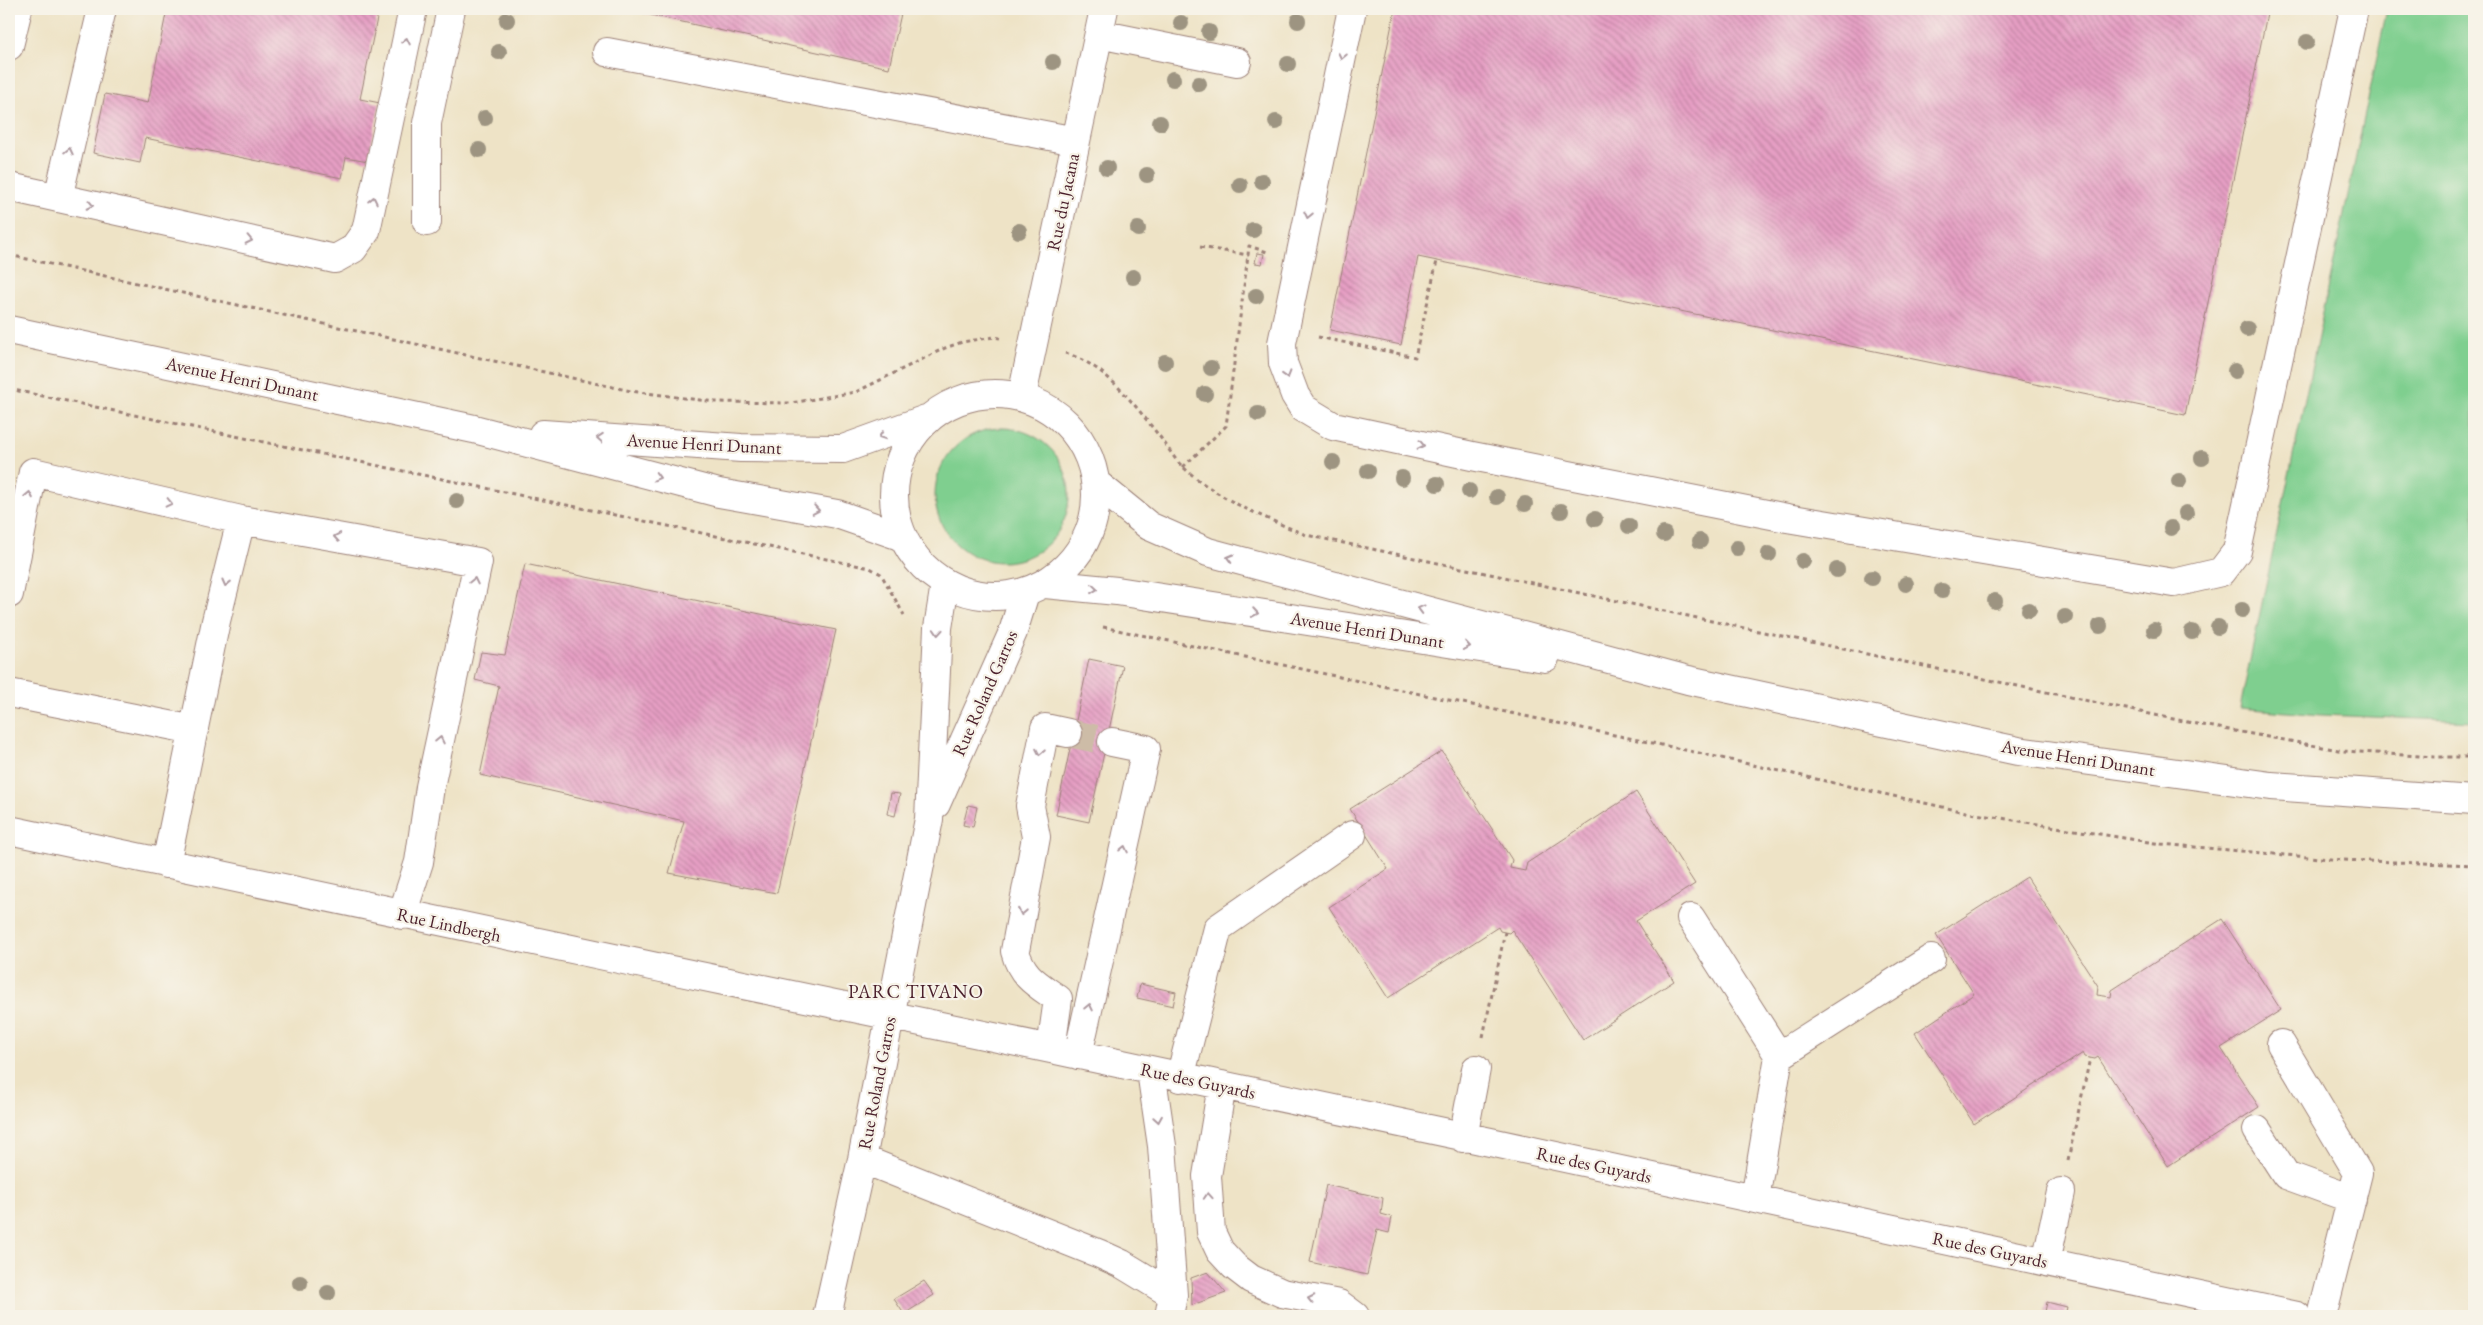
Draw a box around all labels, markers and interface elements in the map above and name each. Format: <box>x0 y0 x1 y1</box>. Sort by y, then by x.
one-way arrow <box>401 36 411 45</box>
one-way arrow <box>1337 52 1348 61</box>
one-way arrow <box>63 146 74 155</box>
street label: Rue du Jacana <box>1041 150 1084 253</box>
one-way arrow <box>367 195 378 204</box>
one-way arrow <box>86 199 95 210</box>
one-way arrow <box>1304 211 1314 220</box>
one-way arrow <box>245 234 254 245</box>
street label: Avenue Henri Dunant <box>163 351 321 406</box>
one-way arrow <box>1281 370 1291 378</box>
street label: Avenue Henri Dunant <box>625 428 783 459</box>
one-way arrow <box>878 429 887 440</box>
one-way arrow <box>595 432 603 443</box>
one-way arrow <box>1417 439 1426 450</box>
one-way arrow <box>652 471 661 481</box>
one-way arrow <box>23 490 34 499</box>
one-way arrow <box>165 497 174 508</box>
one-way arrow <box>811 505 820 515</box>
one-way arrow <box>332 532 341 542</box>
one-way arrow <box>1226 554 1234 564</box>
one-way arrow <box>468 576 479 585</box>
one-way arrow <box>221 579 232 588</box>
one-way arrow <box>1090 583 1098 594</box>
one-way arrow <box>1417 605 1425 615</box>
street label: Avenue Henri Dunant <box>1288 606 1446 653</box>
one-way arrow <box>1251 607 1259 618</box>
street label: Rue Roland Garros <box>947 626 1023 759</box>
one-way arrow <box>933 629 944 637</box>
one-way arrow <box>1463 640 1471 651</box>
street label: Avenue Henri Dunant <box>1999 734 2157 781</box>
one-way arrow <box>434 735 445 744</box>
one-way arrow <box>1036 748 1046 757</box>
one-way arrow <box>1118 844 1129 853</box>
street label: Rue Lindbergh <box>395 902 503 947</box>
one-way arrow <box>1017 907 1028 916</box>
district label: PARC TIVANO <box>848 979 984 1004</box>
one-way arrow <box>1083 1003 1094 1012</box>
street label: Rue Roland Garros <box>852 1014 901 1151</box>
street label: Rue des Guyards <box>1139 1057 1258 1104</box>
one-way arrow <box>1152 1115 1163 1123</box>
street label: Rue des Guyards <box>1535 1141 1654 1188</box>
one-way arrow <box>1203 1192 1214 1200</box>
street label: Rue des Guyards <box>1931 1226 2050 1273</box>
one-way arrow <box>1306 1294 1315 1304</box>

